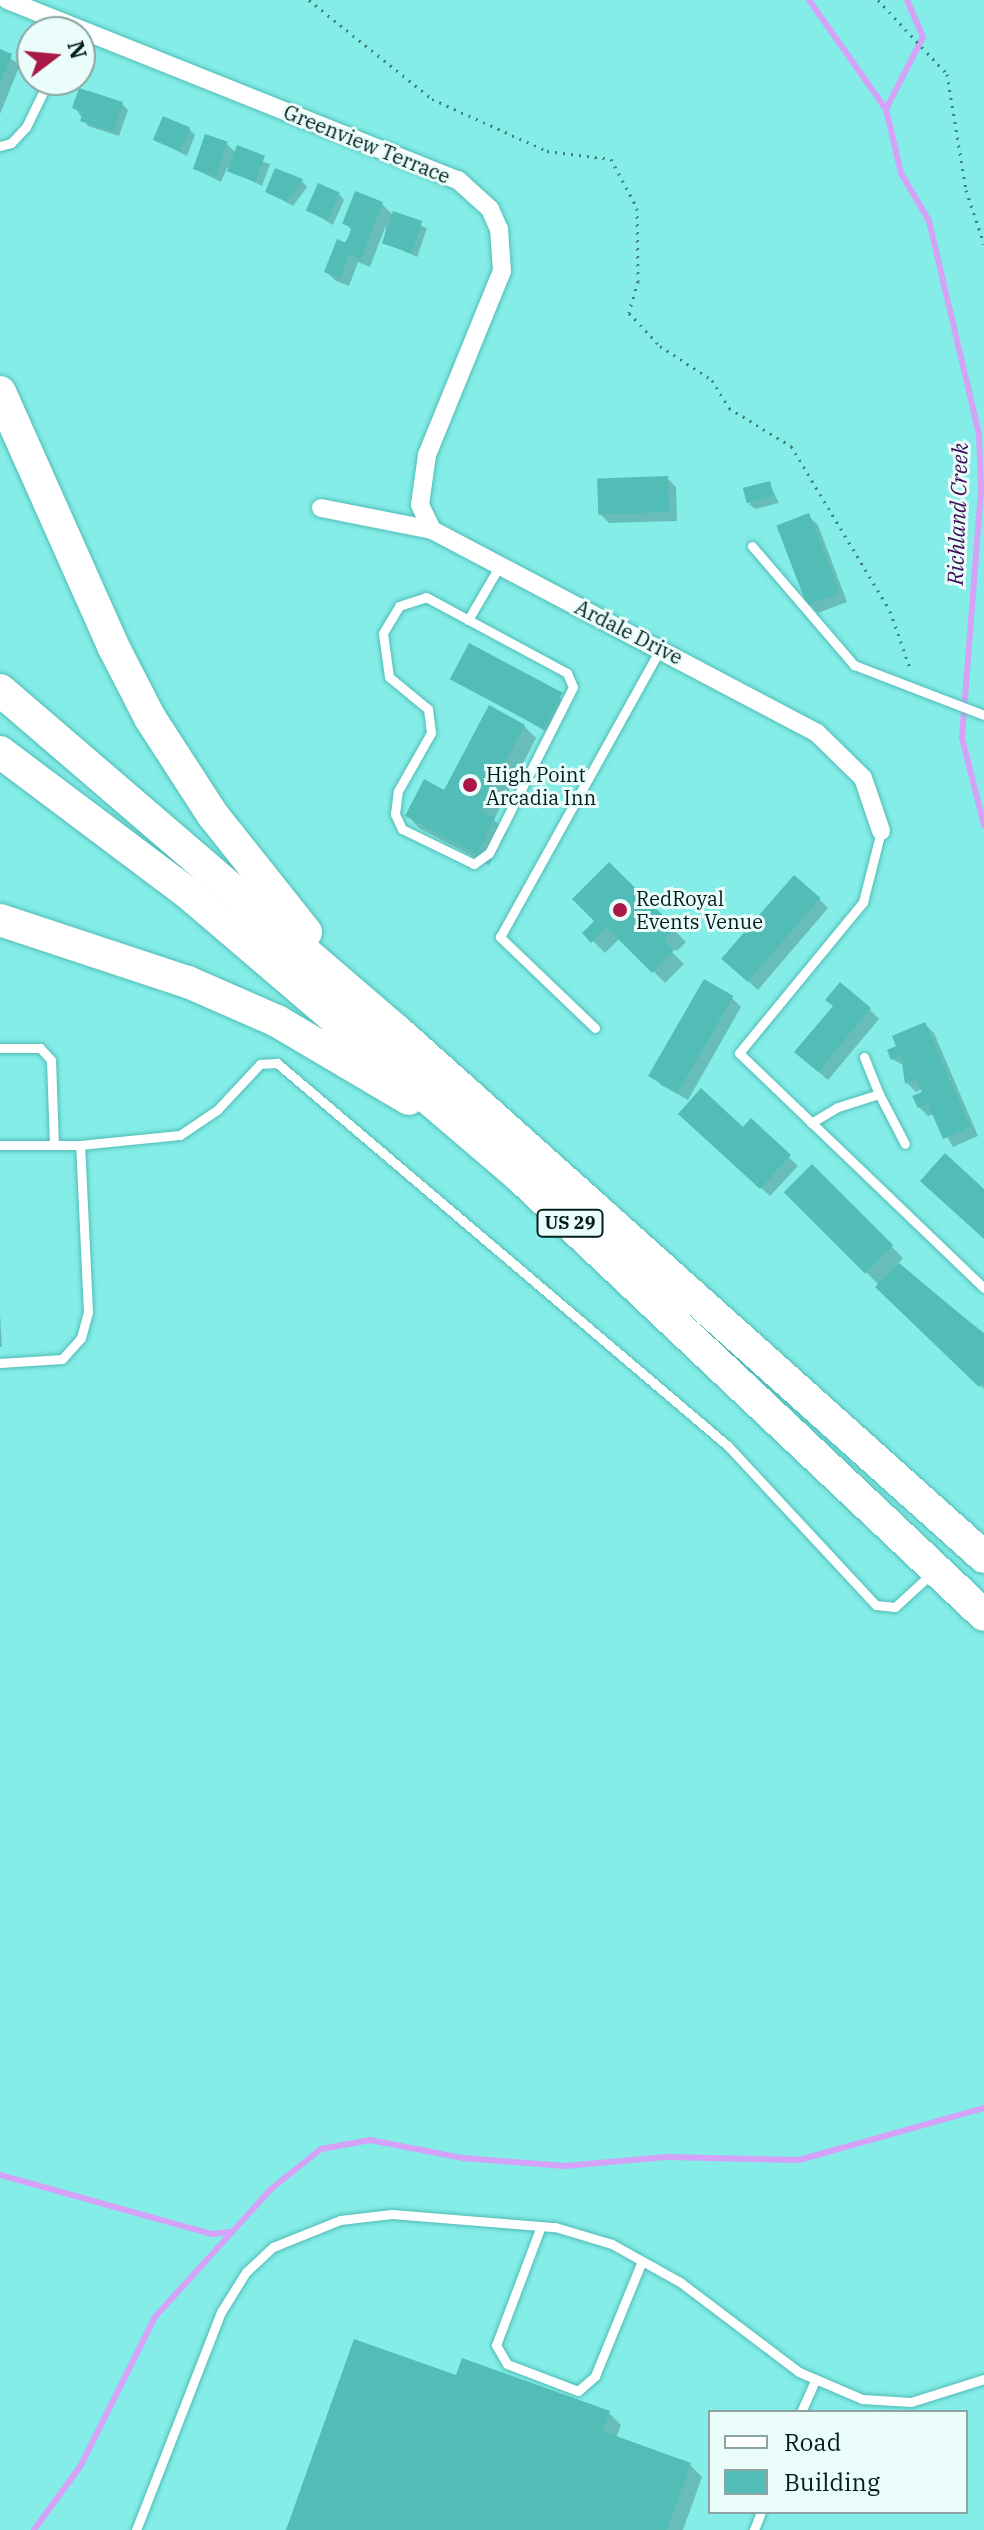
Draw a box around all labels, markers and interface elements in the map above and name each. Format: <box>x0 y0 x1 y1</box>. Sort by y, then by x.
north arrow <box>16 16 96 96</box>
text: N <box>61 37 94 62</box>
street label: Greenview Terrace <box>280 100 454 188</box>
water label: Richland Creek <box>941 442 973 586</box>
street label: Ardale Drive <box>571 595 687 669</box>
place label: High Point Arcadia Inn <box>486 762 596 809</box>
marker: High Point Arcadia Inn <box>461 776 479 794</box>
place label: RedRoyal Events Venue <box>636 886 763 933</box>
marker: RedRoyal Events Venue <box>611 901 629 919</box>
road number: US 29 <box>536 1209 604 1237</box>
legend <box>708 2410 968 2514</box>
text: Road <box>784 2426 841 2458</box>
text: Building <box>784 2466 880 2498</box>

